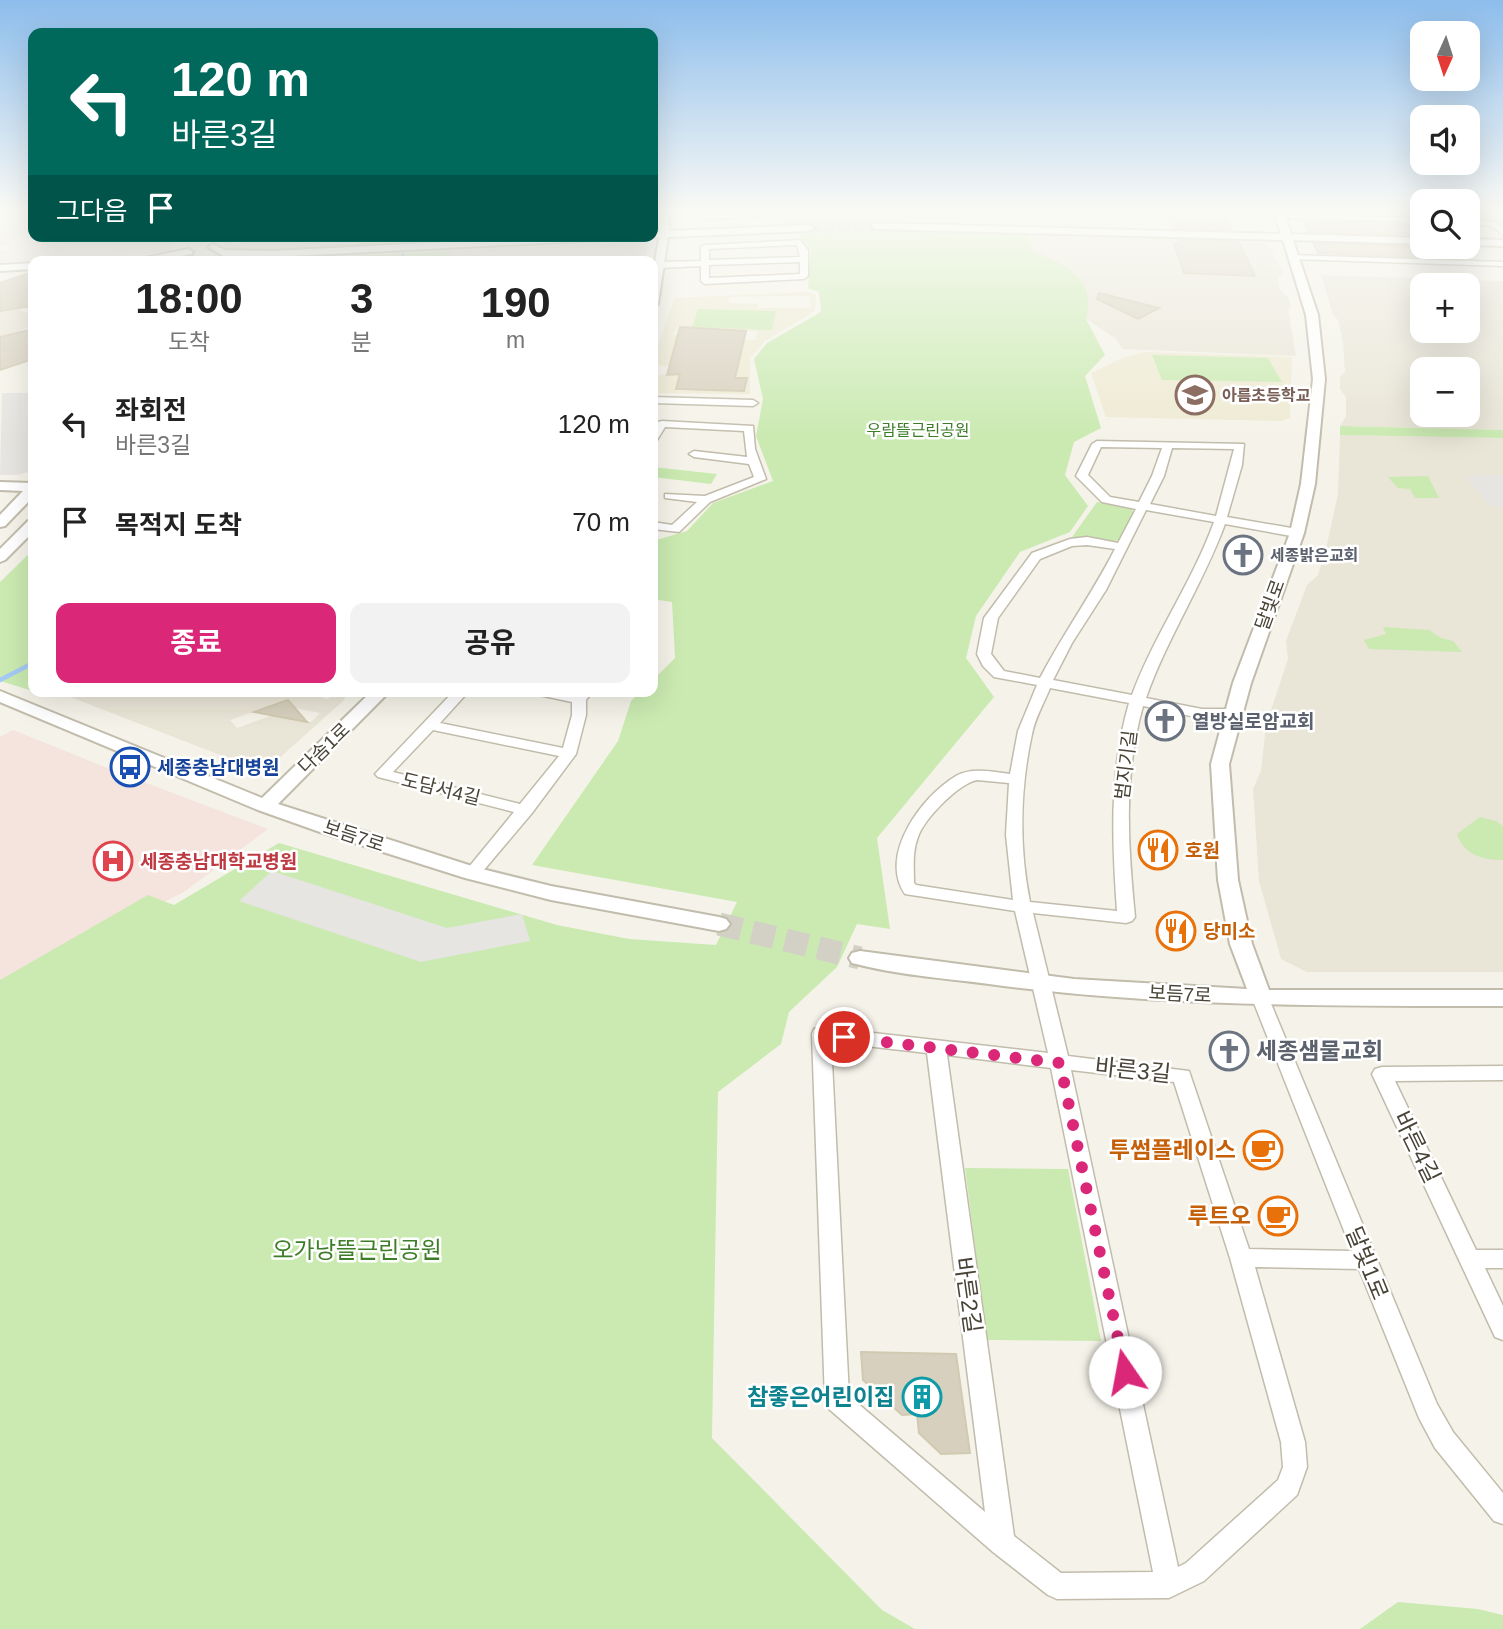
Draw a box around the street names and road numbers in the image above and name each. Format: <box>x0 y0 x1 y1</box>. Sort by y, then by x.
street label: 달빛로 <box>1251 577 1289 633</box>
street label: 다솜1로 <box>294 719 354 777</box>
street label: 범지기길 <box>1111 729 1141 801</box>
street label: 도담서4길 <box>399 769 483 809</box>
street label: 보듬7로 <box>321 816 387 856</box>
street label: 보듬7로 <box>1148 982 1212 1006</box>
street label: 바른3길 <box>1094 1053 1172 1087</box>
street label: 바른4길 <box>1389 1107 1445 1187</box>
street label: 달빛1로 <box>1341 1223 1393 1303</box>
street label: 바른2길 <box>950 1255 986 1335</box>

